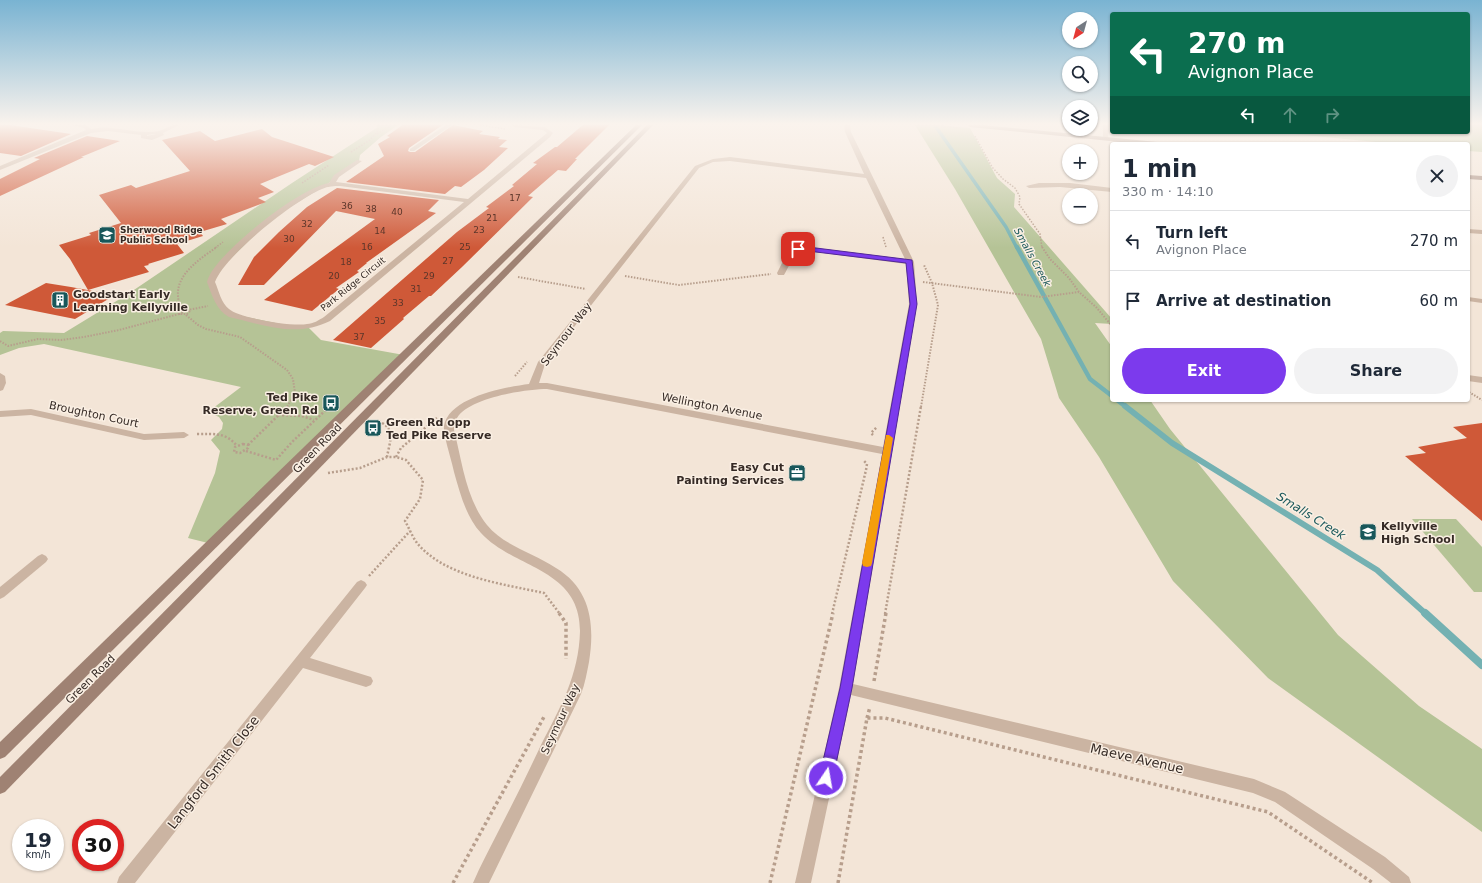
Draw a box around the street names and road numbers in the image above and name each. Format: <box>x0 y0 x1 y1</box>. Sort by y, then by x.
street label: Park Ridge Circuit <box>319 255 388 313</box>
street label: Seymour Way <box>538 300 595 369</box>
street label: Wellington Avenue <box>660 390 764 423</box>
street label: Broughton Court <box>48 399 141 430</box>
street label: Green Road <box>290 421 344 476</box>
street label: Green Road <box>63 652 118 707</box>
street label: Seymour Way <box>538 682 583 756</box>
street label: Langford Smith Close <box>165 713 262 832</box>
street label: Maeve Avenue <box>1089 740 1185 777</box>

